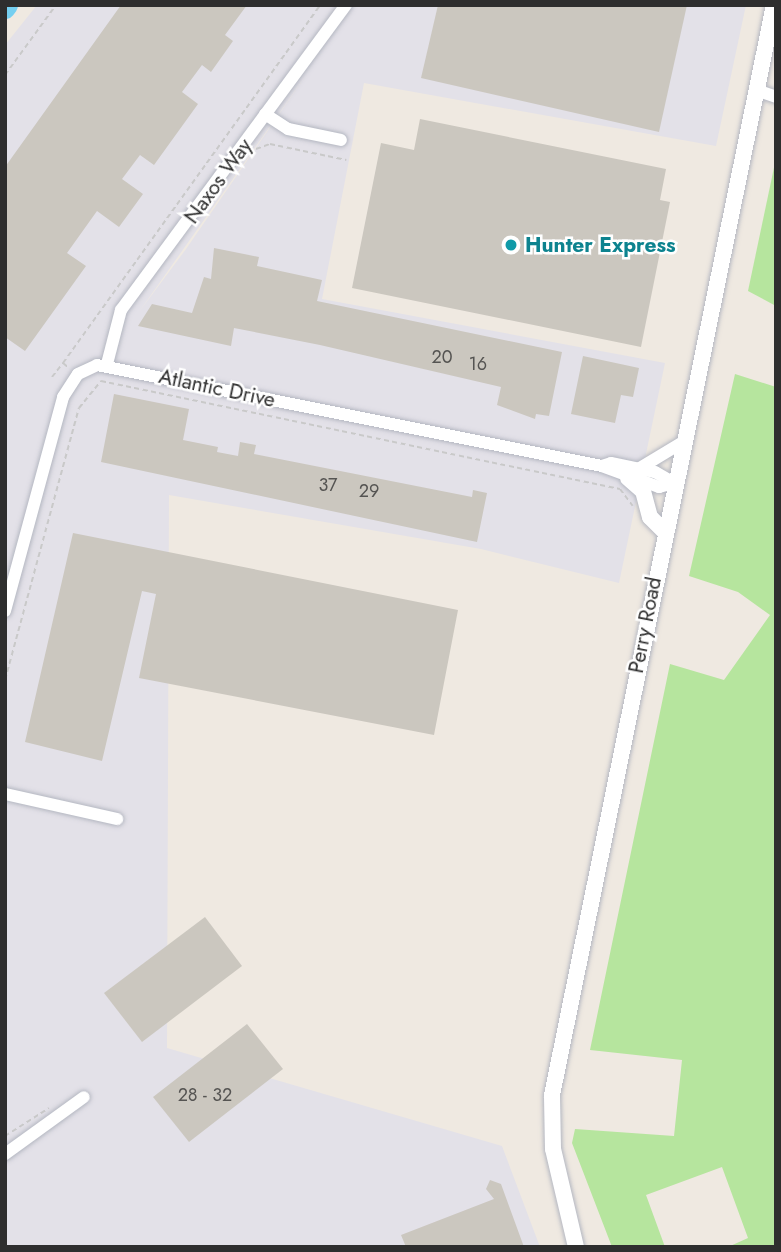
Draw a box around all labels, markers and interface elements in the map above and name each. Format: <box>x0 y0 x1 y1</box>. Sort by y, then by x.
street label: Naxos Way <box>179 134 257 228</box>
place label: Hunter Express <box>525 232 676 258</box>
marker: Hunter Express <box>503 237 519 253</box>
house number: 20 <box>431 346 453 368</box>
house number: 16 <box>469 353 487 375</box>
street label: Atlantic Drive <box>156 363 278 413</box>
house number: 37 <box>318 474 338 496</box>
house number: 29 <box>359 480 379 502</box>
street label: Perry Road <box>623 575 667 675</box>
house number: 28 - 32 <box>178 1084 232 1106</box>

